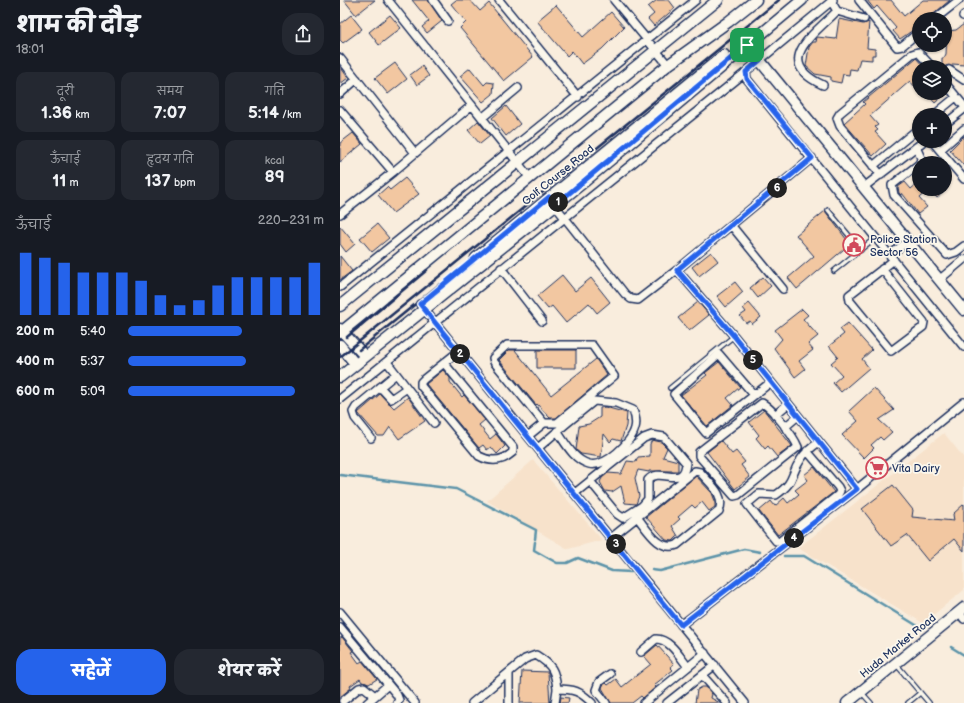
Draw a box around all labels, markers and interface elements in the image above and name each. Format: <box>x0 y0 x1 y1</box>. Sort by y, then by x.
text: शाम की दौड़ <box>16 12 140 39</box>
map controls <box>912 12 952 196</box>
button: locate <box>912 12 952 52</box>
button: share <box>282 13 324 55</box>
pin <box>730 28 764 62</box>
icon: arrive <box>736 34 758 56</box>
text: 18:01 <box>16 41 44 57</box>
button: layers <box>912 60 952 100</box>
text: दूरी <box>57 85 74 98</box>
text: समय <box>157 85 183 98</box>
text: गति <box>265 85 285 98</box>
text: 1.36 <box>41 103 72 123</box>
text: 7:07 <box>153 103 187 123</box>
text: 5:14 <box>248 103 279 123</box>
text: km <box>72 108 90 121</box>
text: /km <box>279 108 301 121</box>
button: + <box>912 108 952 148</box>
street label: Golf Course Road <box>519 142 597 208</box>
text: ऊँचाई <box>51 153 80 166</box>
text: हृदय गति <box>147 153 193 166</box>
text: kcal <box>265 154 285 167</box>
button: − <box>912 156 952 196</box>
text: 89 <box>265 167 285 187</box>
text: 11 <box>52 171 66 191</box>
text: 137 <box>144 171 171 191</box>
text: m <box>66 176 79 189</box>
text: bpm <box>171 176 196 189</box>
pin: 6 <box>767 178 787 198</box>
text: 6 <box>774 181 780 194</box>
pin: 1 <box>548 192 568 212</box>
text: 1 <box>556 195 560 208</box>
text: 220–231 m <box>258 212 324 228</box>
text: ऊँचाई <box>16 217 51 233</box>
public building icon: Police Station Sector 56 <box>841 232 867 258</box>
place label: Police Station Sector 56 <box>870 233 937 259</box>
text: 200 m <box>16 323 54 339</box>
text: 5:40 <box>80 323 106 339</box>
pin: 2 <box>450 344 470 364</box>
text: 2 <box>457 347 463 360</box>
pin: 5 <box>743 350 763 370</box>
text: 400 m <box>16 353 54 369</box>
text: 5:37 <box>80 353 104 369</box>
text: 5 <box>750 353 756 366</box>
text: 600 m <box>16 383 55 399</box>
text: 5:09 <box>80 383 105 399</box>
supermarket icon: Vita Dairy <box>864 455 890 481</box>
place label: Vita Dairy <box>892 462 940 475</box>
pin: 4 <box>784 528 804 548</box>
text: 4 <box>791 531 797 544</box>
pin: 3 <box>606 534 626 554</box>
text: 3 <box>613 537 619 550</box>
street label: Huda Market Road <box>857 611 939 681</box>
button: सहेजें <box>16 649 166 695</box>
button: शेयर करें <box>174 649 324 695</box>

